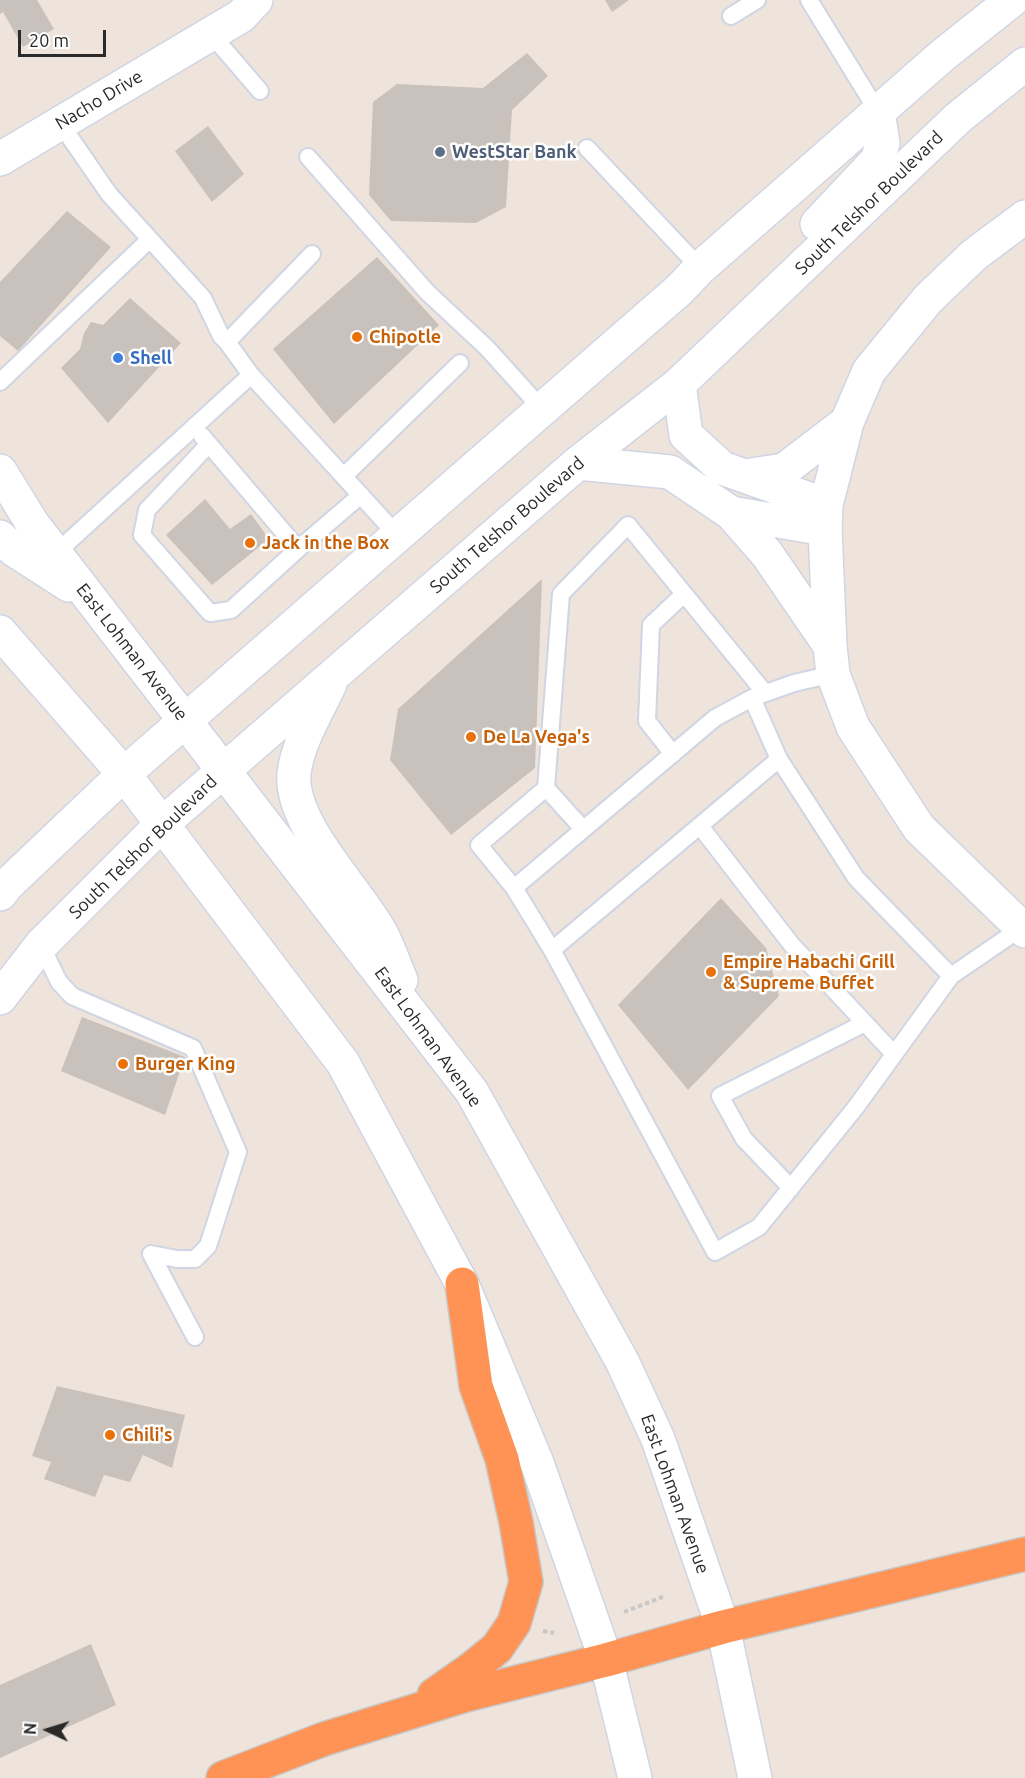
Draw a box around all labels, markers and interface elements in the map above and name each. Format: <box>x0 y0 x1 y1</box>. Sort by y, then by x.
scale bar <box>21 18 110 56</box>
text: 20 m <box>29 30 69 50</box>
street label: Nacho Drive <box>51 66 147 134</box>
street label: South Telshor Boulevard <box>791 127 947 279</box>
place label: WestStar Bank <box>452 141 577 163</box>
marker: WestStar Bank <box>433 145 447 159</box>
place label: Chipotle <box>369 326 441 348</box>
marker: Chipotle <box>350 330 364 344</box>
place label: Shell <box>130 347 172 369</box>
marker: Shell <box>111 351 125 365</box>
street label: South Telshor Boulevard <box>425 452 589 598</box>
place label: Jack in the Box <box>262 532 389 554</box>
marker: Jack in the Box <box>243 536 257 550</box>
street label: East Lohman Avenue <box>72 579 192 725</box>
place label: De La Vega's <box>483 726 590 748</box>
marker: De La Vega's <box>464 730 478 744</box>
street label: South Telshor Boulevard <box>65 771 221 923</box>
place label: Empire Habachi Grill & Supreme Buffet <box>723 951 895 994</box>
street label: East Lohman Avenue <box>370 963 486 1111</box>
marker: Empire Habachi Grill & Supreme Buffet <box>704 965 718 979</box>
place label: Burger King <box>135 1053 236 1075</box>
marker: Burger King <box>116 1057 130 1071</box>
street label: East Lohman Avenue <box>636 1411 714 1577</box>
place label: Chili's <box>122 1424 172 1446</box>
marker: Chili's <box>103 1428 117 1442</box>
north arrow <box>18 1700 78 1760</box>
text: N <box>21 1722 39 1735</box>

